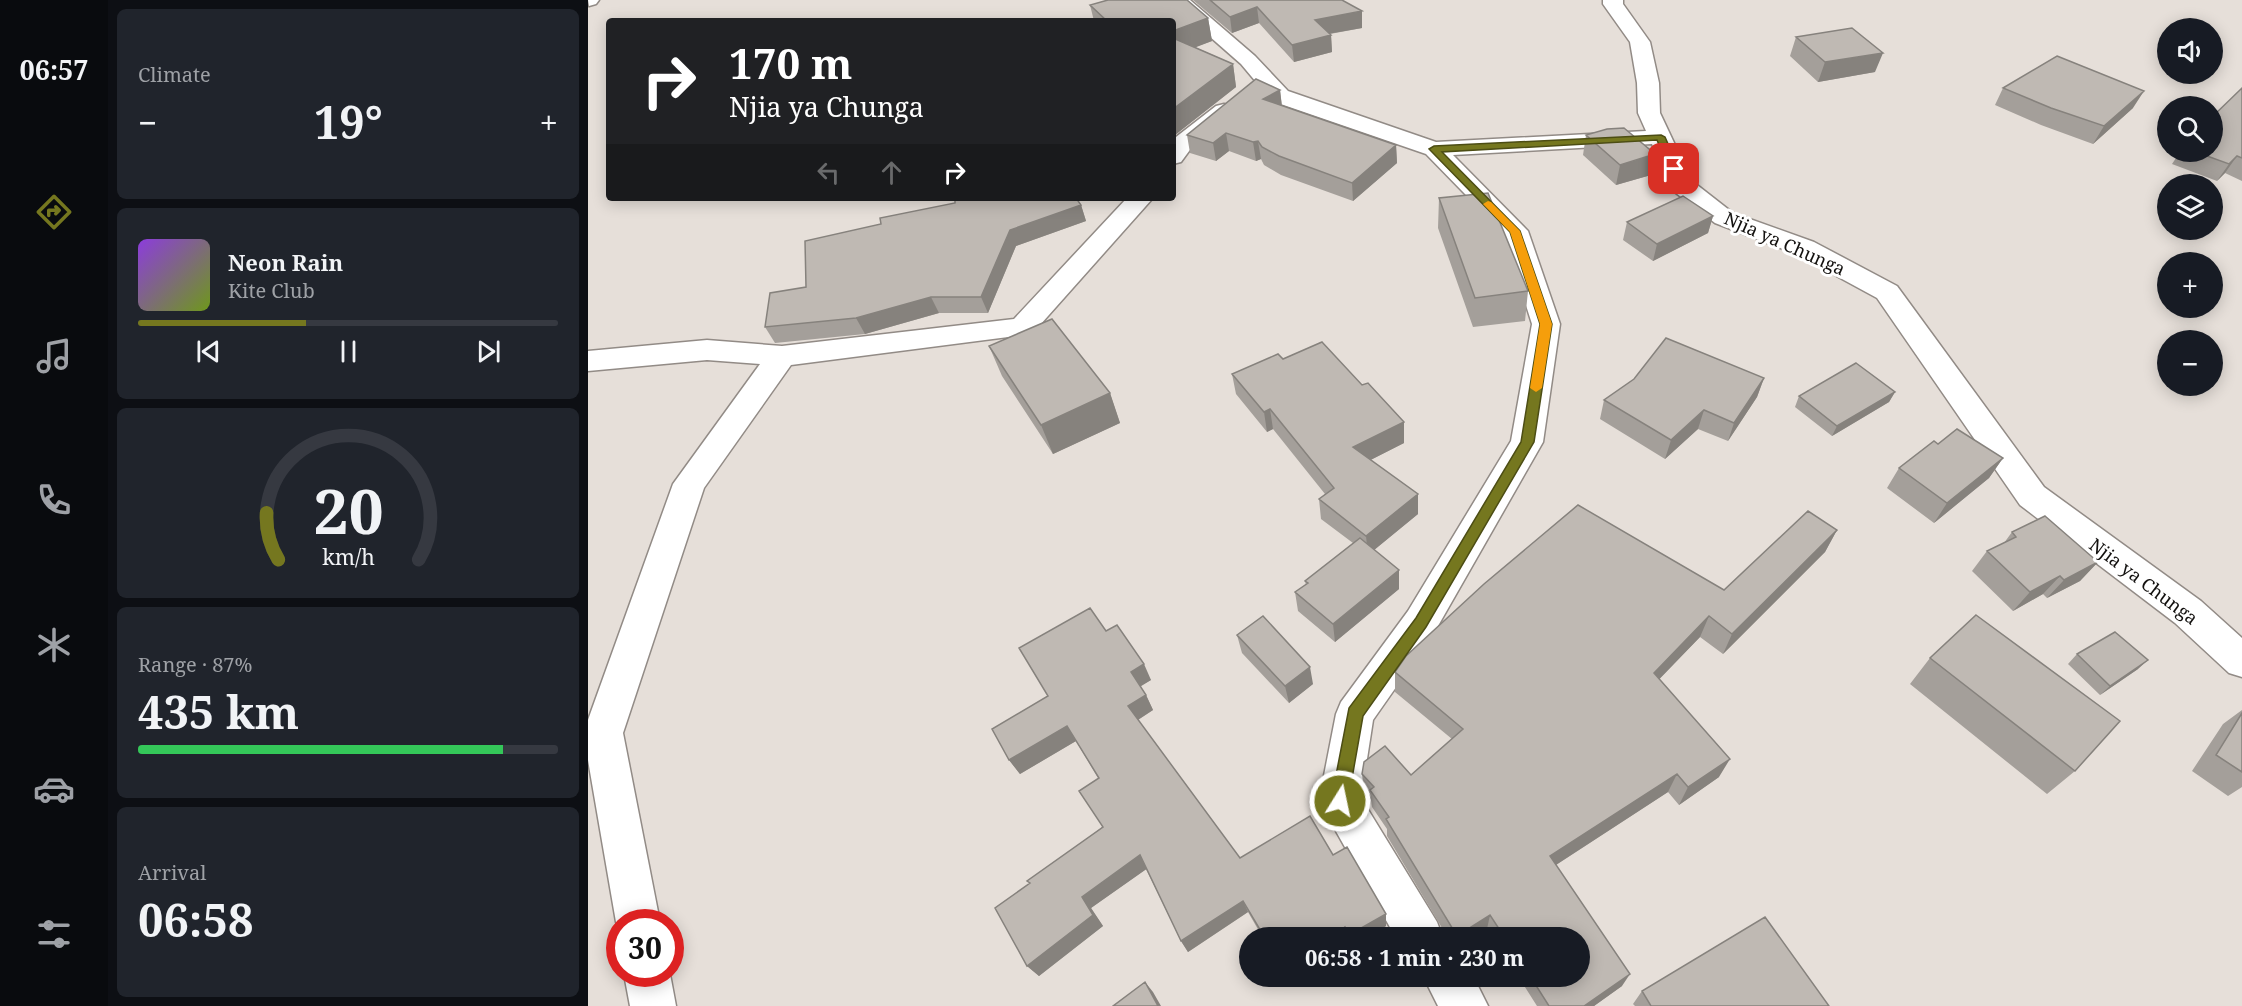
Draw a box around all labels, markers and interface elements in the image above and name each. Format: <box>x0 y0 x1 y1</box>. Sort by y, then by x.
map controls <box>2157 18 2223 396</box>
button: sound <box>2157 18 2223 84</box>
text: 170 m <box>729 34 853 91</box>
icon: right <box>630 42 708 120</box>
text: 06:57 <box>19 51 89 88</box>
text: Climate <box>138 61 211 88</box>
text: Njia ya Chunga <box>729 88 924 125</box>
text: 19° <box>314 91 383 152</box>
button: search <box>2157 96 2223 162</box>
text: − <box>138 100 157 145</box>
text: + <box>540 100 558 145</box>
pin <box>1648 143 1699 194</box>
icon: arrive <box>1657 152 1690 185</box>
icon: left <box>812 156 845 189</box>
icon: ahead <box>875 156 908 189</box>
icon: right <box>938 156 971 189</box>
button: layers <box>2157 174 2223 240</box>
icon: directions <box>33 191 75 233</box>
street label: Njia ya Chunga <box>1721 206 1849 280</box>
text: Neon Rain <box>228 247 343 277</box>
button: + <box>2157 252 2223 318</box>
text: Kite Club <box>228 277 315 304</box>
button: − <box>2157 330 2223 396</box>
icon: music <box>33 335 75 377</box>
icon: previous <box>192 335 225 368</box>
icon: pause <box>332 335 365 368</box>
icon: next <box>472 335 505 368</box>
text: 20 <box>313 467 383 552</box>
icon: phone <box>33 479 75 521</box>
street label: Njia ya Chunga <box>2085 532 2203 630</box>
text: km/h <box>322 542 375 571</box>
icon: climate <box>33 624 75 666</box>
text: Range · 87% <box>138 651 252 678</box>
text: 435 km <box>138 681 299 742</box>
icon: car <box>33 768 75 810</box>
position arrow <box>1308 769 1372 833</box>
text: Arrival <box>138 859 206 886</box>
text: 06:58 <box>138 889 253 950</box>
speed limit sign: 30 <box>606 909 684 987</box>
icon: filters <box>33 913 75 955</box>
text: 06:58 · 1 min · 230 m <box>1305 942 1524 972</box>

